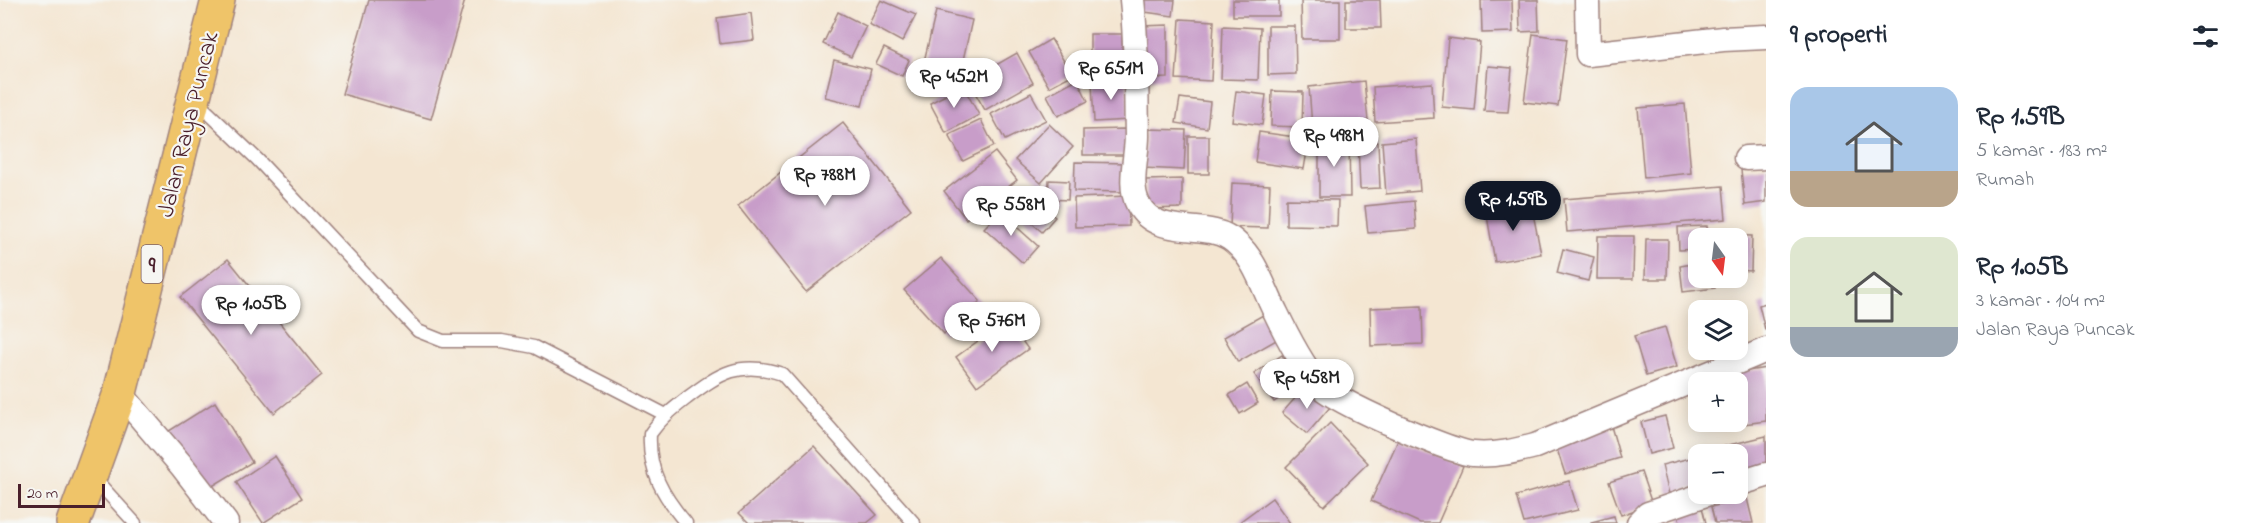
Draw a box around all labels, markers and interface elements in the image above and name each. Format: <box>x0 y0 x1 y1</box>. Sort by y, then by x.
text: 9 properti <box>1790 17 1887 55</box>
icon: filters <box>2189 20 2222 53</box>
street label: Jalan Raya Puncak <box>149 28 230 221</box>
pin: Rp 651M <box>1056 50 1166 101</box>
text: Rp 651M <box>1078 55 1144 84</box>
pin: Rp 452M <box>899 58 1009 109</box>
text: Rp 452M <box>920 63 988 92</box>
text: Rp 1.59B <box>1976 99 2065 137</box>
icon: home <box>1838 111 1910 183</box>
pin: Rp 498M <box>1279 117 1389 168</box>
text: Rp 498M <box>1304 122 1364 151</box>
text: 5 kamar · 183 m² <box>1976 137 2107 166</box>
pin: Rp 788M <box>770 156 880 207</box>
text: Rp 788M <box>794 161 856 190</box>
text: Rumah <box>1976 166 2034 195</box>
pin: Rp 1.59B <box>1451 181 1575 232</box>
pin: Rp 558M <box>956 186 1066 237</box>
text: Rp 1.59B <box>1479 186 1547 215</box>
text: Rp 558M <box>976 191 1046 220</box>
north arrow <box>1688 228 1748 288</box>
map controls <box>1688 228 1748 504</box>
road number: 9 <box>142 245 162 283</box>
text: Rp 1.05B <box>1976 249 2068 287</box>
icon: home <box>1838 261 1910 333</box>
pin: Rp 1.05B <box>189 285 313 336</box>
text: 3 kamar · 104 m² <box>1976 287 2105 316</box>
text: Rp 1.05B <box>216 290 286 319</box>
button: layers <box>1688 300 1748 360</box>
pin: Rp 576M <box>937 302 1047 353</box>
text: Rp 576M <box>958 307 1026 336</box>
text: Jalan Raya Puncak <box>1976 316 2134 345</box>
pin: Rp 458M <box>1252 359 1362 410</box>
text: Rp 458M <box>1274 364 1340 393</box>
button: + <box>1688 372 1748 432</box>
button: − <box>1688 444 1748 504</box>
scale bar <box>18 481 105 508</box>
text: 20 m <box>27 482 58 506</box>

